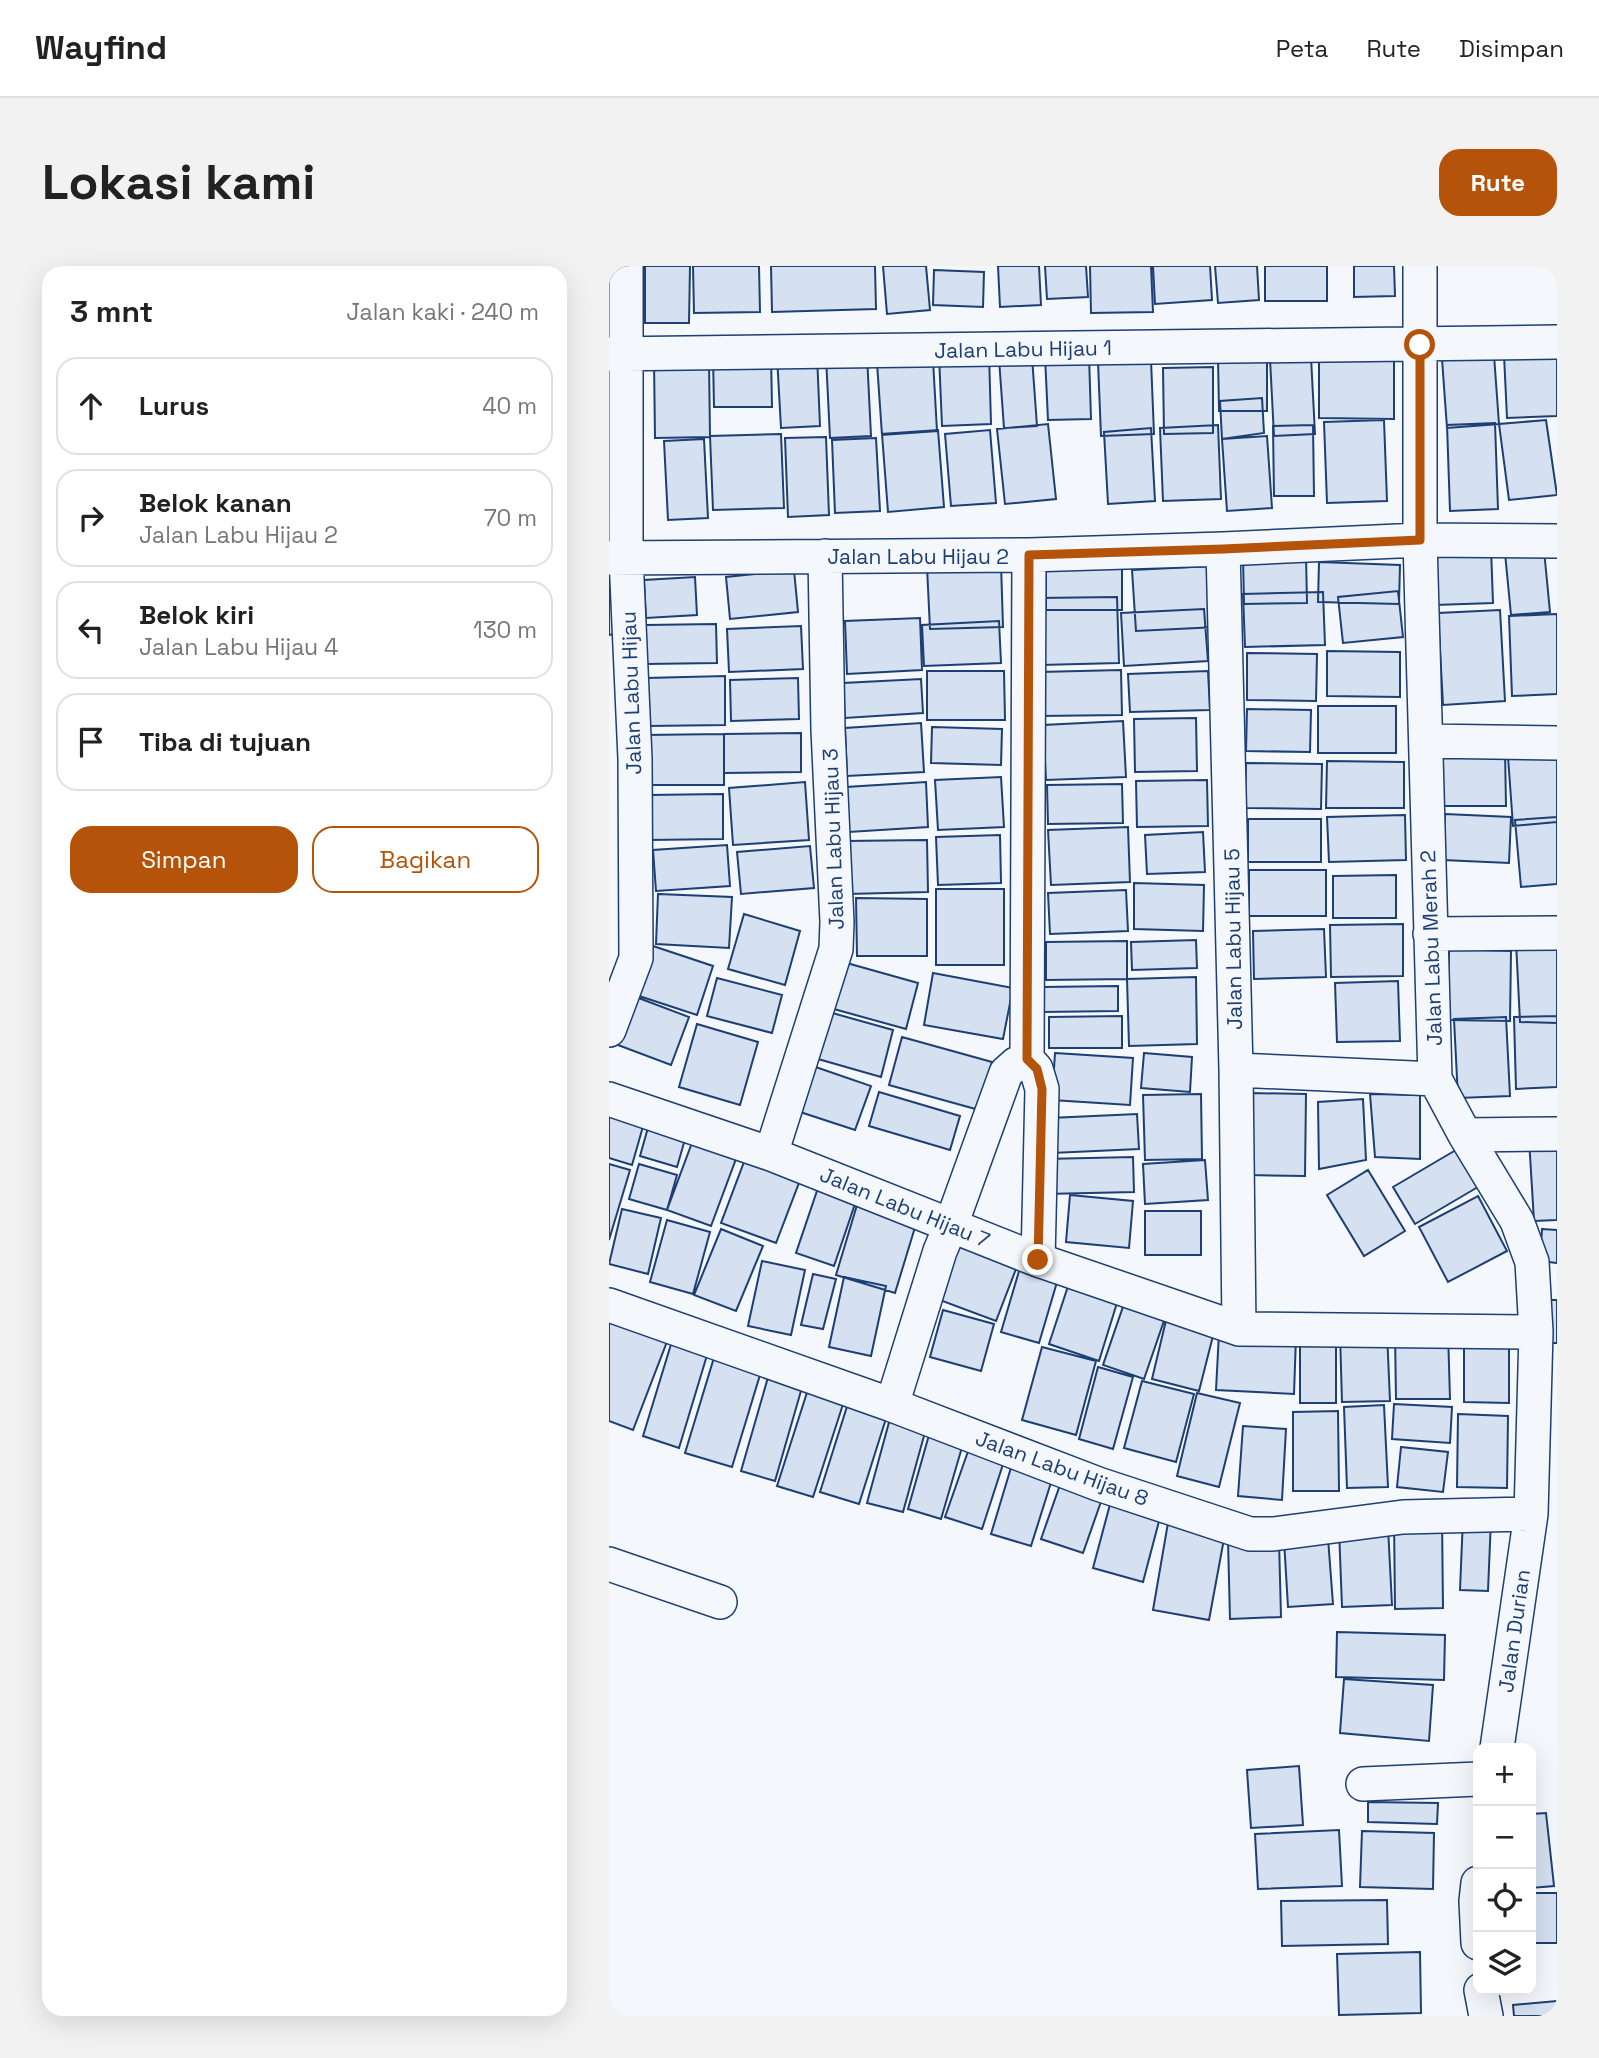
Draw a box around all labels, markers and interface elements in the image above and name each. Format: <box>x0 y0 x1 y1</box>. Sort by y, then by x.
text: Wayfind <box>35 27 167 69</box>
text: Peta <box>1276 33 1328 64</box>
text: Rute <box>1366 33 1421 64</box>
text: Disimpan <box>1459 33 1564 64</box>
button: Rute <box>1439 149 1557 216</box>
text: Lokasi kami <box>42 151 315 213</box>
text: 3 mnt <box>70 292 153 331</box>
text: Jalan kaki · 240 m <box>346 297 539 327</box>
route start <box>1404 329 1435 360</box>
street label: Jalan Labu Hijau 1 <box>934 334 1112 364</box>
icon: ahead <box>72 387 110 425</box>
text: Lurus <box>139 389 209 423</box>
text: 40 m <box>482 391 537 421</box>
text: Belok kanan <box>139 486 292 520</box>
icon: right <box>72 499 110 537</box>
text: 70 m <box>484 503 537 533</box>
text: Jalan Labu Hijau 2 <box>139 520 338 550</box>
street label: Jalan Labu Hijau 2 <box>827 543 1009 570</box>
text: Belok kiri <box>139 598 254 632</box>
icon: left <box>72 611 110 649</box>
street label: Jalan Labu Hijau <box>615 611 647 775</box>
text: 130 m <box>473 615 537 645</box>
text: Jalan Labu Hijau 4 <box>139 632 338 662</box>
icon: arrive <box>72 723 110 761</box>
text: Tiba di tujuan <box>139 725 311 759</box>
street label: Jalan Labu Hijau 3 <box>816 748 850 930</box>
button: Simpan <box>70 826 298 893</box>
button: Bagikan <box>312 826 539 893</box>
street label: Jalan Labu Hijau 5 <box>1218 848 1248 1030</box>
street label: Jalan Labu Merah 2 <box>1414 850 1448 1046</box>
street label: Jalan Labu Hijau 7 <box>816 1161 994 1253</box>
route end <box>1022 1244 1053 1275</box>
street label: Jalan Labu Hijau 8 <box>972 1424 1152 1512</box>
street label: Jalan Durian <box>1492 1568 1536 1694</box>
map controls <box>1473 1743 1536 1995</box>
button: + <box>1473 1743 1536 1806</box>
button: − <box>1473 1806 1536 1869</box>
button: locate <box>1473 1869 1536 1932</box>
button: layers <box>1473 1932 1536 1995</box>

